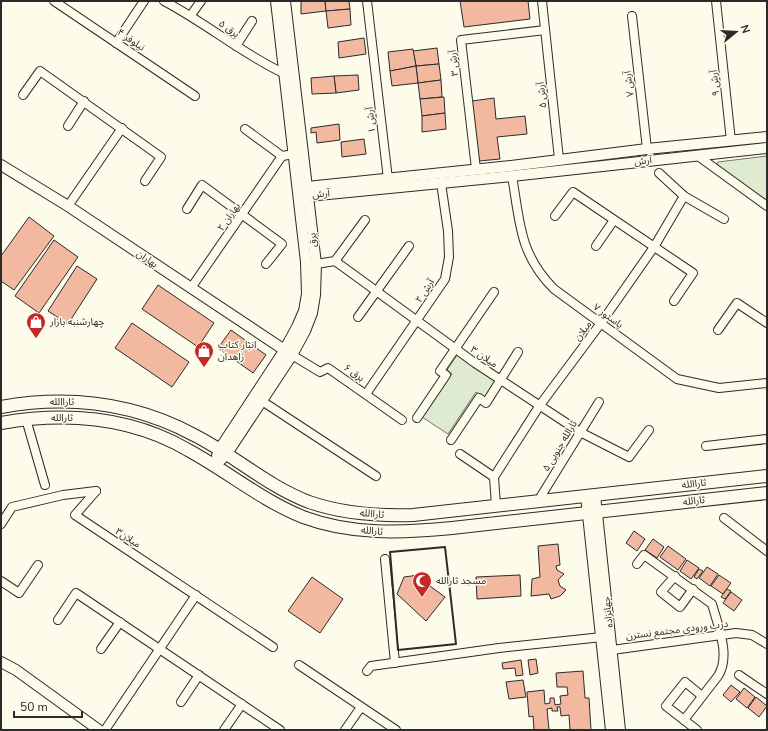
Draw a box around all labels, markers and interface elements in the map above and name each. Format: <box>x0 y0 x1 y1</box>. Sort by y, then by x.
north arrow <box>716 12 756 52</box>
street label: برق ۵ <box>216 17 242 41</box>
text: N <box>737 23 753 35</box>
street label: نیلوفر ۴ <box>114 26 148 55</box>
street label: آرش ۳ <box>446 48 462 77</box>
street label: آرش ۹ <box>707 68 723 97</box>
street label: آرش ۷ <box>620 69 638 98</box>
street label: آرش ۵ <box>534 80 550 109</box>
street label: آرش ۱ <box>363 105 379 134</box>
street label: آرش <box>633 153 654 169</box>
street label: آرش <box>312 186 332 202</box>
street label: بهاران ۲ <box>214 200 244 234</box>
street label: برق <box>305 232 321 248</box>
street label: بهاران <box>133 247 161 271</box>
street label: آرش ۲ <box>412 275 439 306</box>
street label: پاستور ۷ <box>590 300 626 332</box>
shop icon: چهارشنبه بازار <box>25 311 47 339</box>
place label: چهارشنبه بازار <box>49 315 105 329</box>
street label: میلان <box>571 318 595 344</box>
place label: انبار کتاب زاهدان <box>218 338 256 364</box>
shop icon: انبار کتاب زاهدان <box>193 340 215 368</box>
street label: میلان ۳ <box>468 343 500 371</box>
street label: برق ۶ <box>341 361 367 385</box>
street label: ثاراالله <box>50 395 74 409</box>
street label: ثارالله <box>51 411 73 425</box>
street label: ثارالله جنوبی ۵ <box>539 418 581 474</box>
street label: ثاراالله <box>681 476 707 492</box>
street label: ثارالله <box>682 493 706 509</box>
street label: ثاراالله <box>359 506 385 522</box>
street label: ثارالله <box>360 523 384 539</box>
street label: میلان۳ <box>113 525 143 551</box>
mosque icon: مسجد ثارالله <box>411 570 433 598</box>
place label: مسجد ثارالله <box>436 574 486 588</box>
street label: جهانزاده <box>599 596 617 628</box>
street label: درب ورودی مجتمع نسترن <box>625 617 729 643</box>
scale bar <box>14 693 82 719</box>
text: 50 m <box>20 699 48 715</box>

